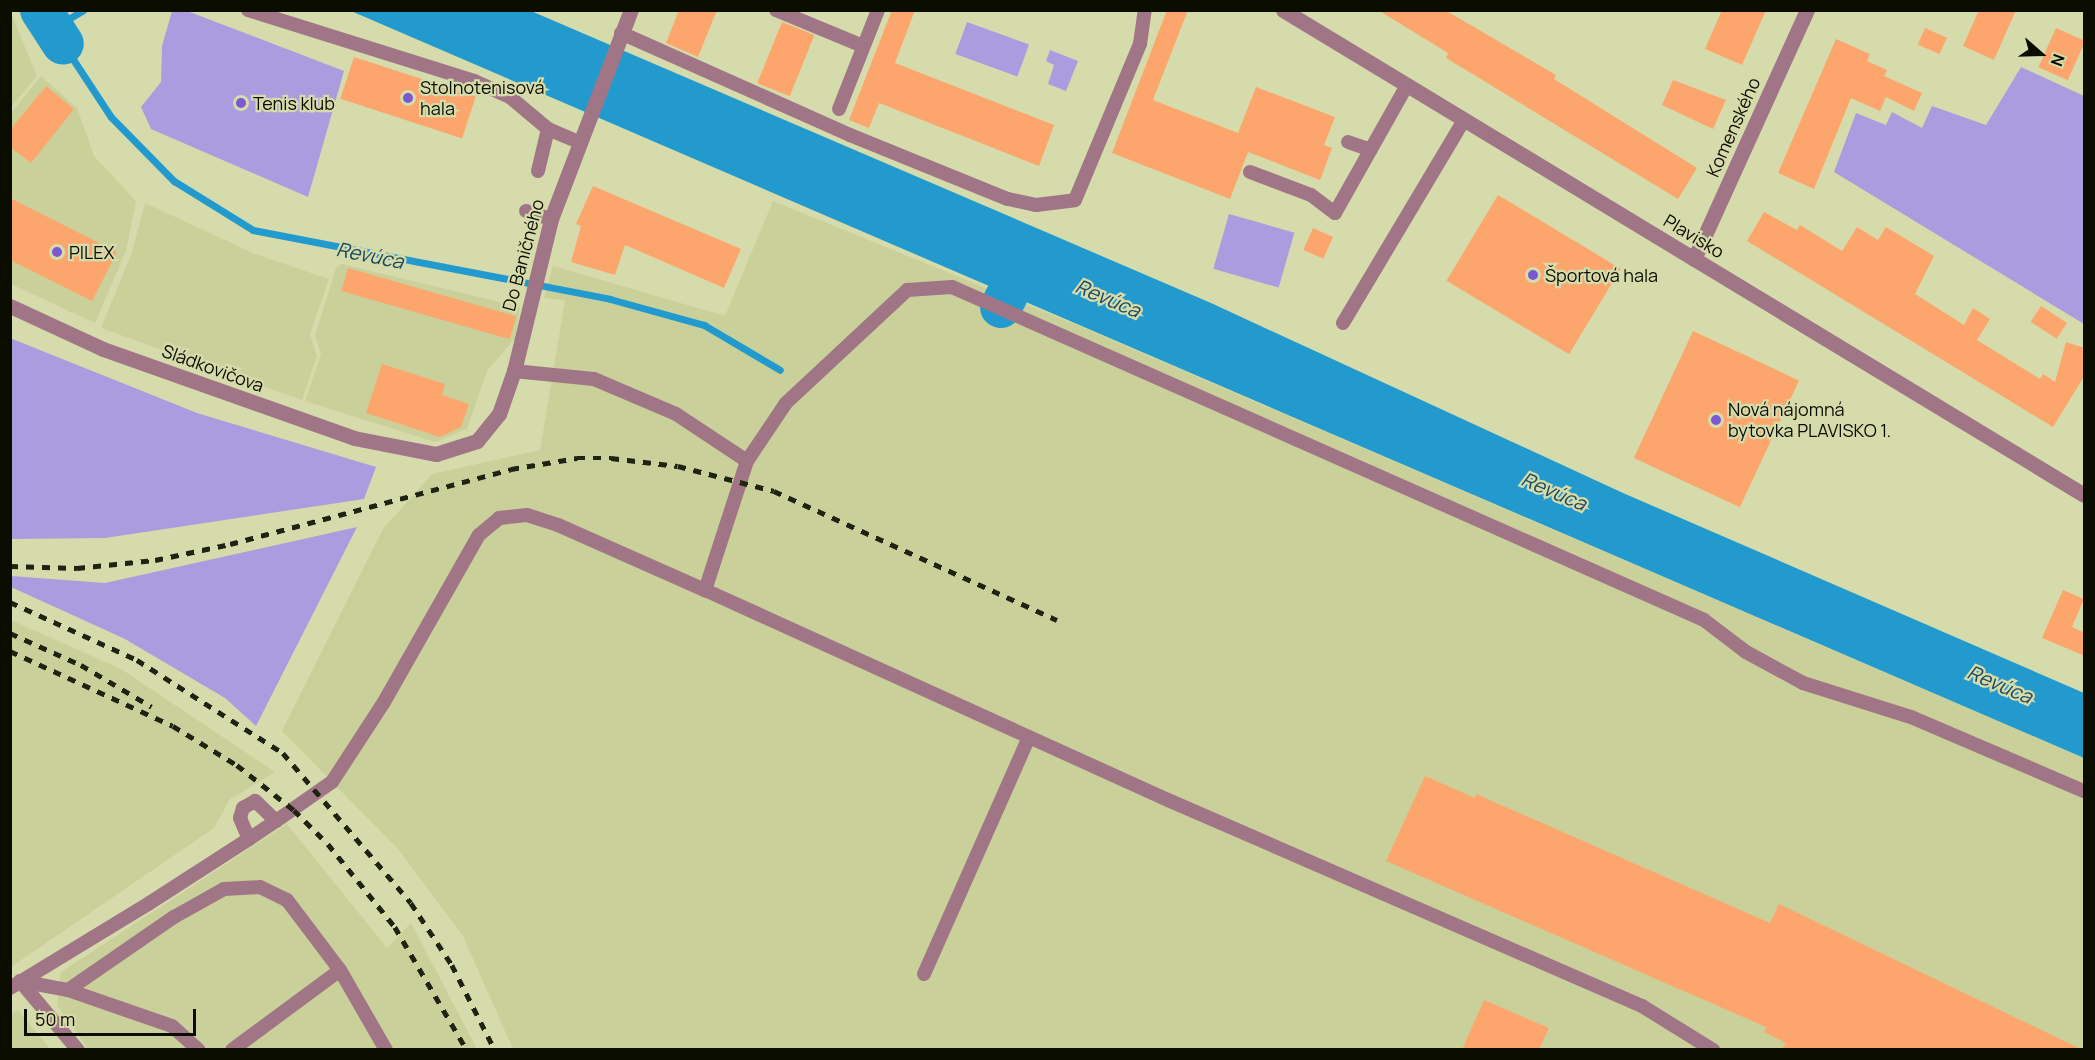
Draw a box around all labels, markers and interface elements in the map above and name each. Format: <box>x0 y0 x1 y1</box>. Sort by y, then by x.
north arrow <box>2011 24 2071 84</box>
text: N <box>2046 51 2070 69</box>
street label: Komenského <box>1701 74 1765 180</box>
place label: Stolnotenisová hala <box>420 77 544 119</box>
marker: Stolnotenisová hala <box>401 91 415 105</box>
place label: Tenis klub <box>253 92 335 114</box>
marker: Tenis klub <box>234 96 248 110</box>
street label: Do Baničného <box>498 197 548 313</box>
street label: Plavisko <box>1660 210 1728 262</box>
water label: Revúca <box>334 237 406 273</box>
place label: PILEX <box>69 241 114 263</box>
marker: PILEX <box>50 245 64 259</box>
place label: Športová hala <box>1545 264 1658 286</box>
marker: Športová hala <box>1526 268 1540 282</box>
water label: Revúca <box>1072 274 1144 322</box>
street label: Sládkovičova <box>159 340 267 396</box>
place label: Nová nájomná bytovka PLAVISKO 1. <box>1728 399 1891 442</box>
marker: Nová nájomná bytovka PLAVISKO 1. <box>1709 413 1723 427</box>
water label: Revúca <box>1518 467 1590 515</box>
water label: Revúca <box>1964 660 2036 708</box>
scale bar <box>27 997 200 1035</box>
text: 50 m <box>35 1007 75 1031</box>

